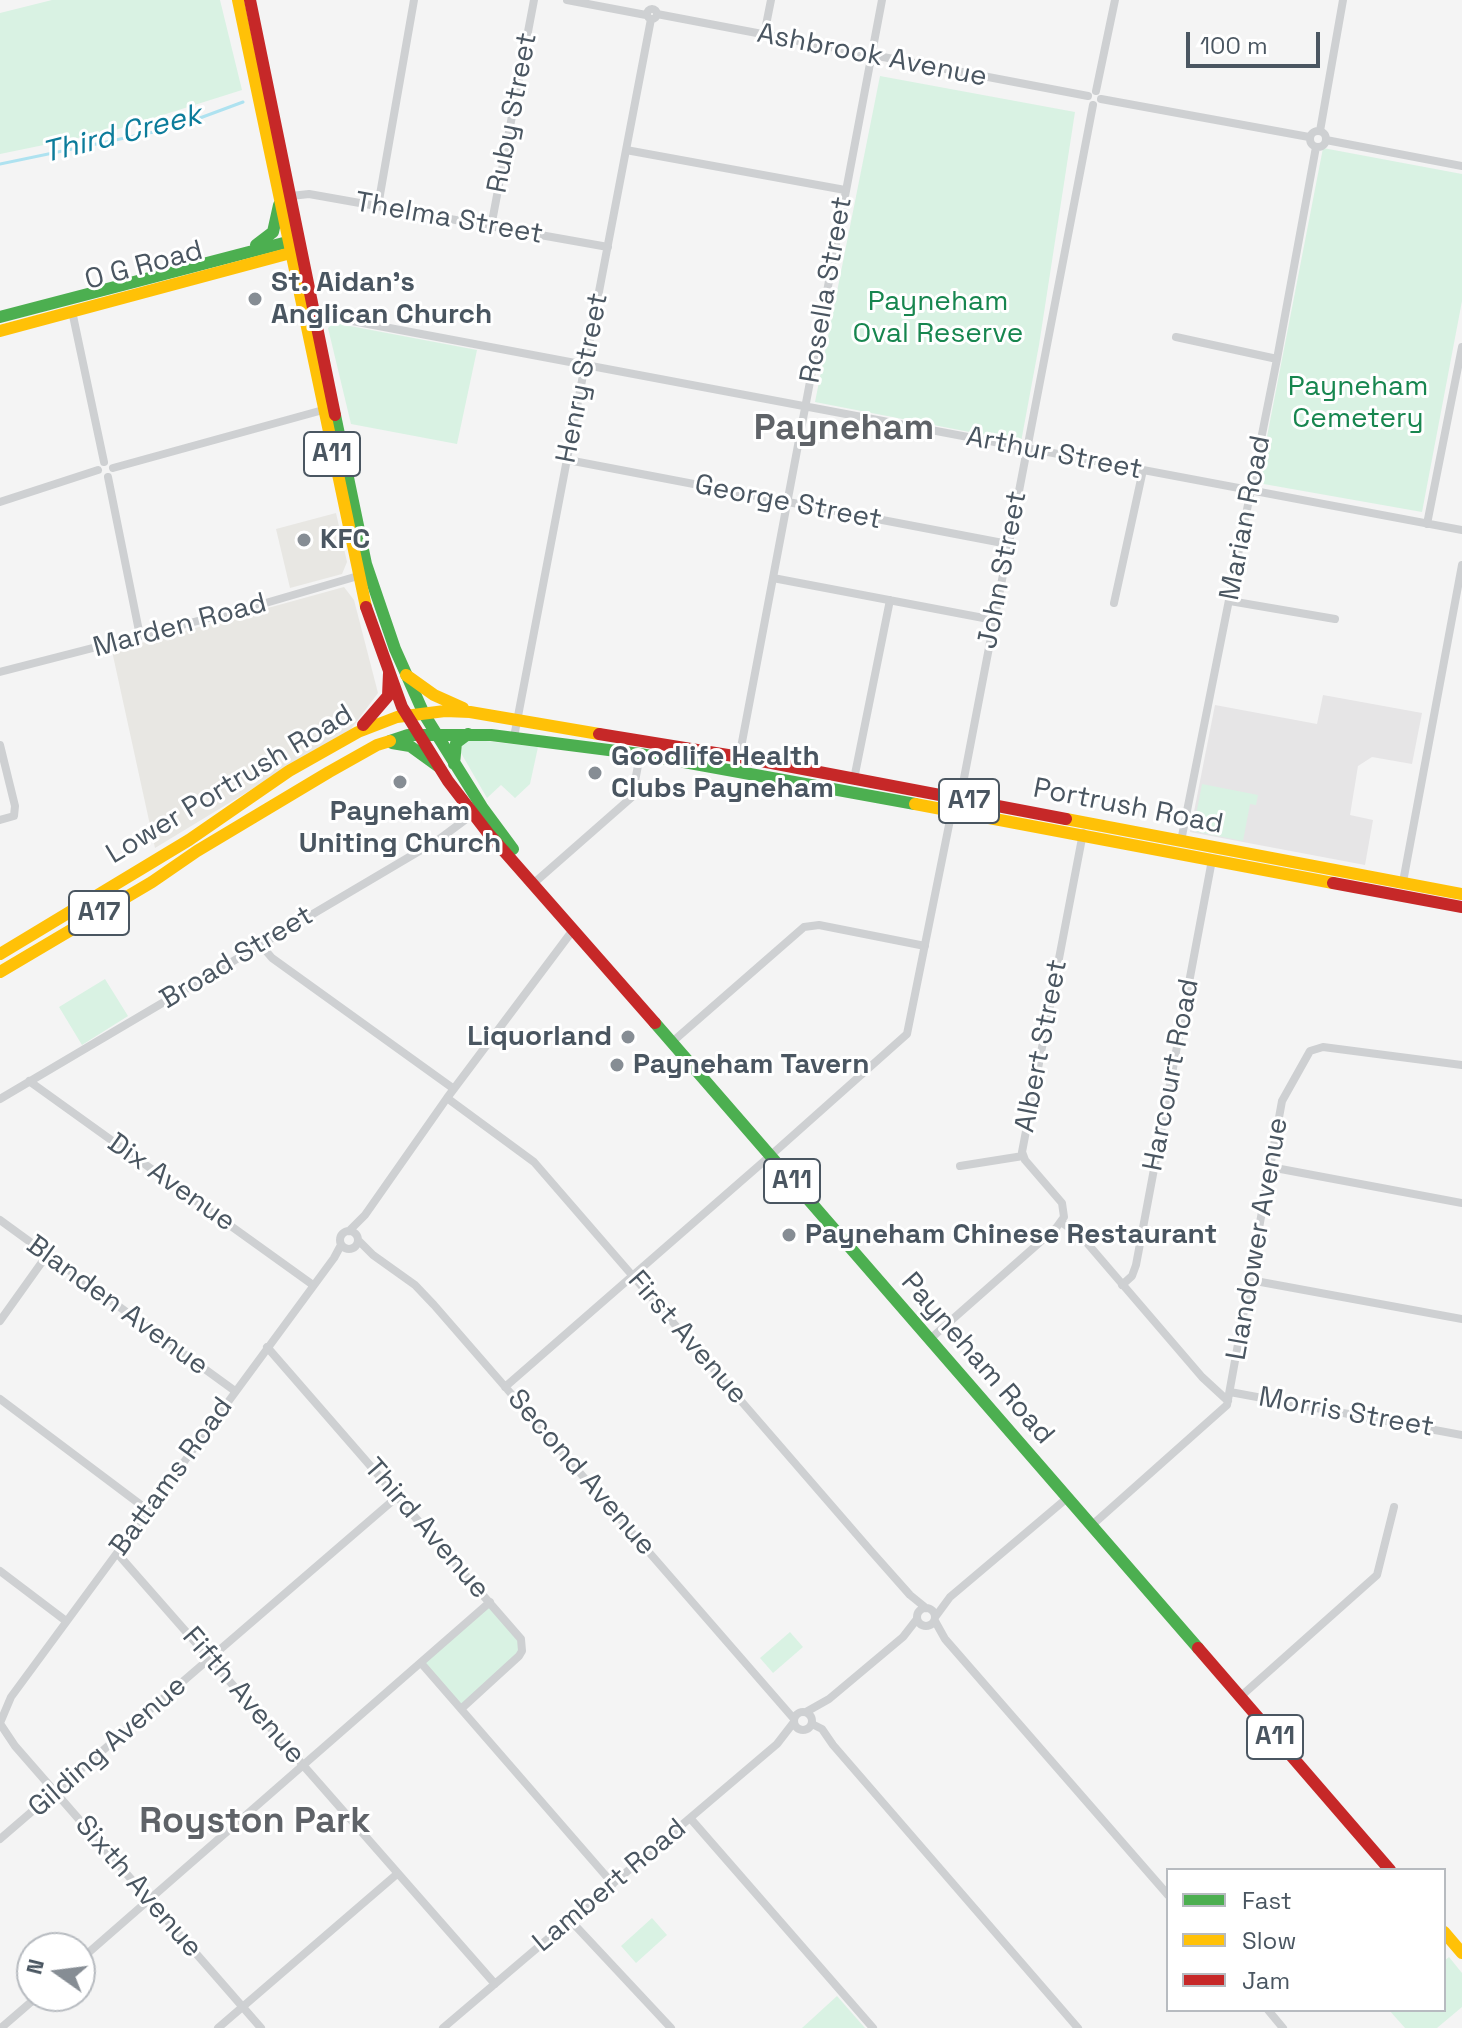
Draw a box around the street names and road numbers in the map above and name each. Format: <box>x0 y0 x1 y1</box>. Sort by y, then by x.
street label: Ashbrook Avenue <box>754 17 990 95</box>
street label: Ruby Street <box>481 30 545 196</box>
street label: Thelma Street <box>353 186 545 252</box>
street label: Rosella Street <box>794 194 860 386</box>
street label: O G Road <box>82 234 206 298</box>
street label: Henry Street <box>550 290 616 466</box>
street label: Arthur Street <box>963 420 1145 488</box>
road number: A11 <box>304 432 360 476</box>
street label: Marian Road <box>1214 433 1278 603</box>
street label: George Street <box>692 468 884 538</box>
street label: John Street <box>971 488 1035 652</box>
street label: Marden Road <box>90 587 270 665</box>
street label: Lower Portrush Road <box>101 698 359 872</box>
street label: Portrush Road <box>1030 772 1226 842</box>
road number: A17 <box>939 779 999 823</box>
road number: A17 <box>69 891 129 935</box>
street label: Broad Street <box>154 899 320 1017</box>
street label: Albert Street <box>1009 957 1075 1135</box>
street label: Harcourt Road <box>1137 976 1207 1174</box>
street label: Llandower Avenue <box>1220 1115 1296 1363</box>
street label: Dix Avenue <box>101 1127 241 1239</box>
road number: A11 <box>764 1159 820 1203</box>
street label: Blanden Avenue <box>20 1229 214 1383</box>
street label: First Avenue <box>620 1264 754 1412</box>
street label: Payneham Road <box>893 1266 1061 1452</box>
street label: Morris Street <box>1256 1381 1436 1445</box>
street label: Second Avenue <box>500 1383 662 1563</box>
street label: Battams Road <box>103 1391 241 1563</box>
street label: Third Avenue <box>356 1452 496 1606</box>
street label: Fifth Avenue <box>175 1621 311 1771</box>
street label: Gilding Avenue <box>22 1669 194 1825</box>
road number: A11 <box>1247 1715 1303 1759</box>
street label: Sixth Avenue <box>67 1809 209 1965</box>
street label: Lambert Road <box>527 1812 693 1960</box>

